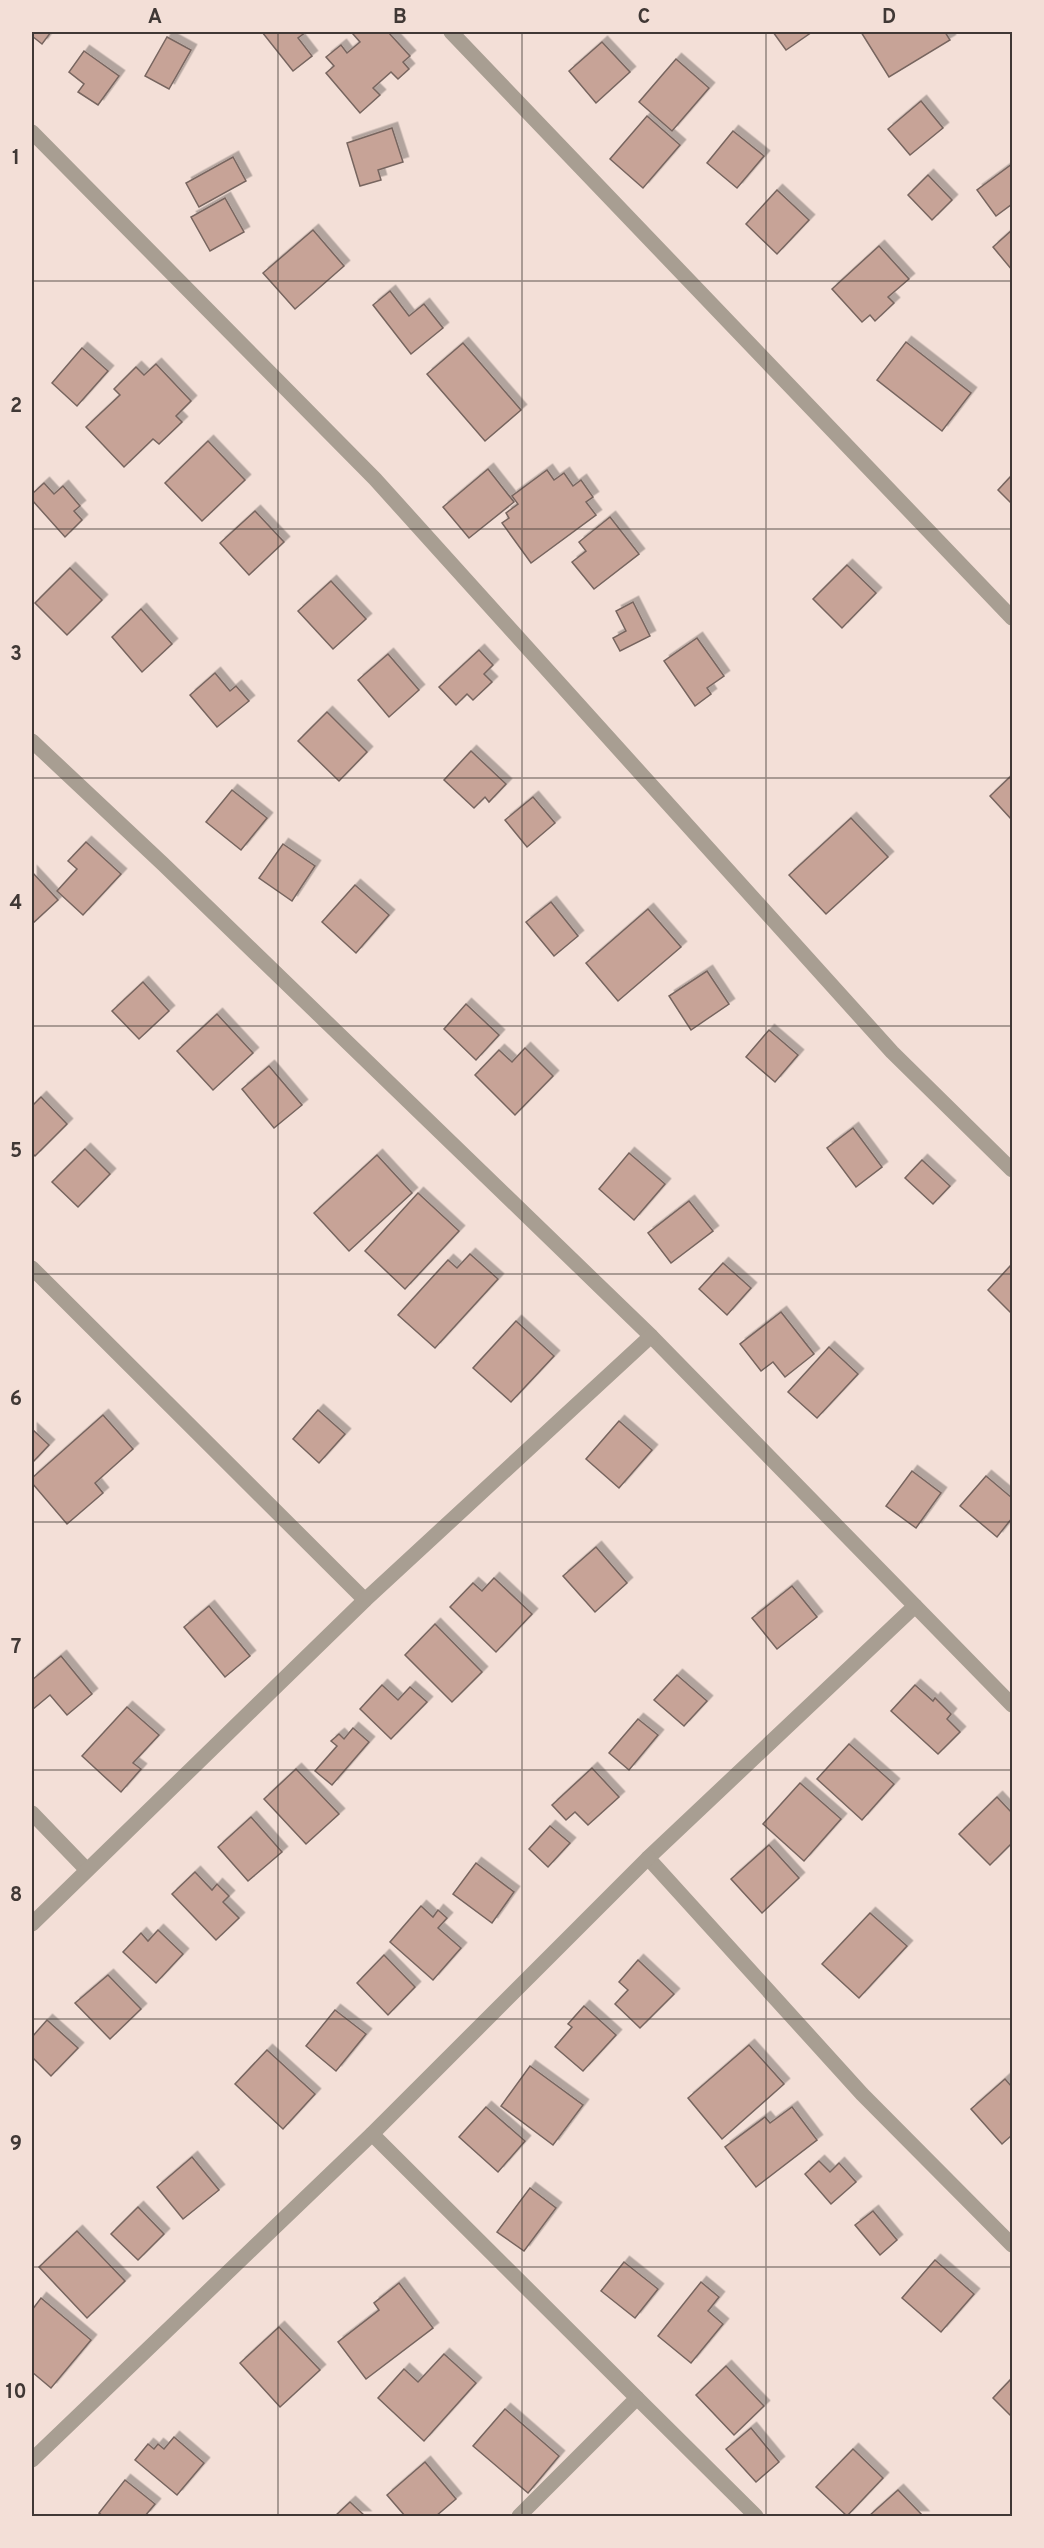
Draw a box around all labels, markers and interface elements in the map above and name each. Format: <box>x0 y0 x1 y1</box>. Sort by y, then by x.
text: A <box>148 5 162 31</box>
text: B <box>393 5 407 31</box>
text: C <box>638 5 650 31</box>
text: D <box>882 5 896 31</box>
text: 1 <box>12 146 20 172</box>
text: 2 <box>10 394 22 420</box>
text: 3 <box>10 642 22 668</box>
text: 4 <box>10 891 22 917</box>
text: 5 <box>10 1139 22 1165</box>
text: 6 <box>10 1387 22 1413</box>
text: 7 <box>11 1635 21 1661</box>
text: 8 <box>10 1883 22 1909</box>
text: 9 <box>10 2132 22 2158</box>
text: 10 <box>5 2380 27 2406</box>

